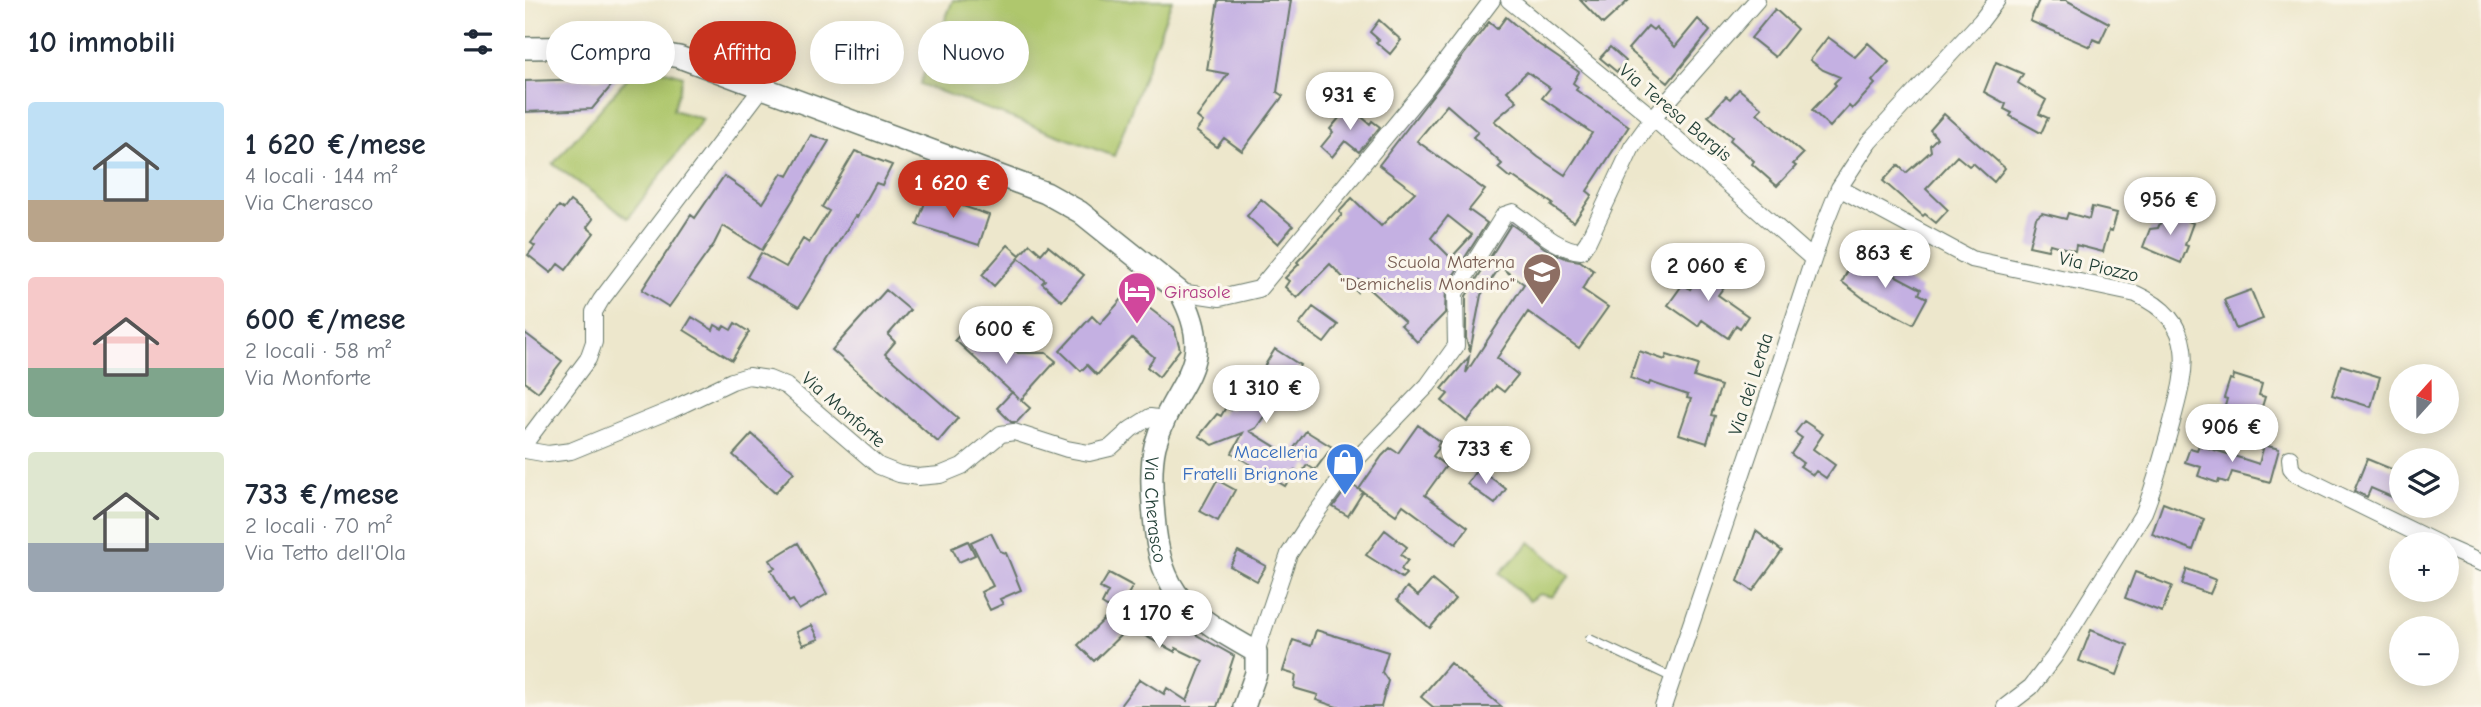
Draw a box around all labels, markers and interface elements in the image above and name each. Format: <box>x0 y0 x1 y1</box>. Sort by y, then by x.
chip: Compra <box>546 21 675 84</box>
chip: Affitta <box>689 21 796 84</box>
chip: Filtri <box>810 21 904 84</box>
chip: Nuovo <box>918 21 1029 84</box>
icon: filters <box>459 23 497 61</box>
text: 10 immobili <box>28 25 176 60</box>
street label: Via Teresa Bargis <box>1615 59 1736 166</box>
pin: 931 € <box>1301 72 1399 132</box>
text: 931 € <box>1322 81 1378 108</box>
text: 1 620 €/mese <box>245 127 426 162</box>
icon: home <box>84 130 168 214</box>
pin: 1 620 € <box>888 160 1018 220</box>
text: 4 locali · 144 m² <box>245 162 397 189</box>
text: 1 620 € <box>914 169 992 196</box>
pin: 956 € <box>2121 177 2219 237</box>
text: 956 € <box>2140 186 2200 213</box>
text: Via Cherasco <box>245 189 373 216</box>
pin: 863 € <box>1836 230 1934 290</box>
text: 863 € <box>1855 239 1915 266</box>
pin: 2 060 € <box>1643 244 1773 303</box>
street label: Via Piozzo <box>2057 247 2141 287</box>
place label: Scuola Materna "Demichelis Mondino" <box>1340 251 1515 295</box>
school or university icon: Scuola Materna "Demichelis Mondino" <box>1521 251 1563 306</box>
text: 2 060 € <box>1667 252 1749 279</box>
hotel icon: Girasole <box>1116 270 1158 325</box>
place label: Girasole <box>1164 281 1230 303</box>
text: 600 €/mese <box>245 302 406 337</box>
icon: home <box>84 305 168 389</box>
pin: 600 € <box>957 306 1055 366</box>
text: 600 € <box>975 315 1037 342</box>
street label: Via dei Lerda <box>1724 330 1778 438</box>
text: 2 locali · 58 m² <box>245 337 391 364</box>
text: Via Monforte <box>245 364 371 391</box>
north arrow <box>2389 364 2459 434</box>
map controls <box>2389 364 2459 686</box>
pin: 1 310 € <box>1201 366 1331 425</box>
street label: Via Monforte <box>797 367 890 452</box>
text: 1 310 € <box>1229 374 1303 401</box>
pin: 906 € <box>2183 405 2281 464</box>
text: 906 € <box>2201 413 2263 440</box>
pin: 733 € <box>1437 426 1535 486</box>
text: 733 € <box>1457 435 1515 462</box>
place label: Macelleria Fratelli Brignone <box>1182 441 1318 485</box>
shop icon: Macelleria Fratelli Brignone <box>1324 441 1366 496</box>
button: layers <box>2389 448 2459 518</box>
street label: Via Cherasco <box>1140 456 1171 565</box>
text: 733 €/mese <box>245 477 399 512</box>
icon: home <box>84 480 168 564</box>
text: 2 locali · 70 m² <box>245 512 392 539</box>
button: + <box>2389 532 2459 602</box>
text: Via Tetto dell'Ola <box>245 539 406 566</box>
pin: 1 170 € <box>1094 590 1224 650</box>
text: 1 170 € <box>1122 599 1196 626</box>
button: − <box>2389 616 2459 686</box>

